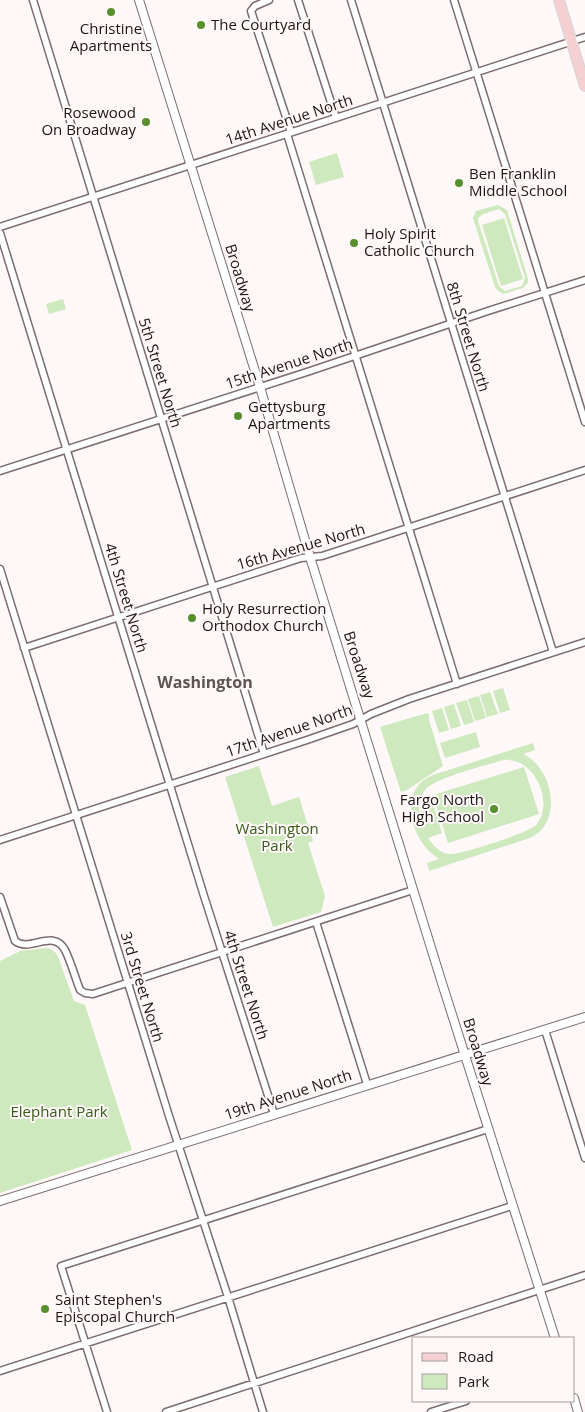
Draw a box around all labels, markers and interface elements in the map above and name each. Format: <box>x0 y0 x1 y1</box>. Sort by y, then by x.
marker: Christine Apartments <box>105 6 117 18</box>
place label: The Courtyard <box>211 14 311 34</box>
place label: Christine Apartments <box>70 18 152 55</box>
marker: The Courtyard <box>195 19 207 31</box>
street label: 14th Avenue North <box>222 89 355 149</box>
place label: Rosewood On Broadway <box>41 102 136 139</box>
marker: Rosewood On Broadway <box>140 116 152 128</box>
place label: Ben Franklin Middle School <box>469 163 567 200</box>
marker: Ben Franklin Middle School <box>453 177 465 189</box>
place label: Holy Spirit Catholic Church <box>364 223 474 260</box>
marker: Holy Spirit Catholic Church <box>348 237 360 249</box>
street label: Broadway <box>221 241 261 314</box>
street label: 8th Street North <box>443 279 495 394</box>
street label: 5th Street North <box>135 315 187 430</box>
street label: 15th Avenue North <box>222 333 355 393</box>
place label: Gettysburg Apartments <box>248 396 330 433</box>
marker: Gettysburg Apartments <box>232 410 244 422</box>
street label: 16th Avenue North <box>234 518 367 574</box>
street label: 4th Street North <box>101 540 153 655</box>
place label: Holy Resurrection Orthodox Church <box>202 598 327 635</box>
marker: Holy Resurrection Orthodox Church <box>186 612 198 624</box>
street label: Broadway <box>340 628 380 701</box>
district label: Washington <box>157 671 253 693</box>
street label: 17th Avenue North <box>223 699 355 761</box>
place label: Fargo North High School <box>400 789 484 826</box>
marker: Fargo North High School <box>488 803 500 815</box>
park label: Washington Park <box>235 818 319 855</box>
street label: 4th Street North <box>220 927 274 1042</box>
street label: 3rd Street North <box>117 929 169 1044</box>
street label: Broadway <box>459 1015 499 1088</box>
street label: 19th Avenue North <box>221 1064 354 1124</box>
park label: Elephant Park <box>10 1101 108 1121</box>
place label: Saint Stephen's Episcopal Church <box>55 1289 175 1326</box>
marker: Saint Stephen's Episcopal Church <box>39 1303 51 1315</box>
legend <box>412 1337 575 1402</box>
text: Road <box>458 1346 494 1366</box>
text: Park <box>458 1371 489 1391</box>

